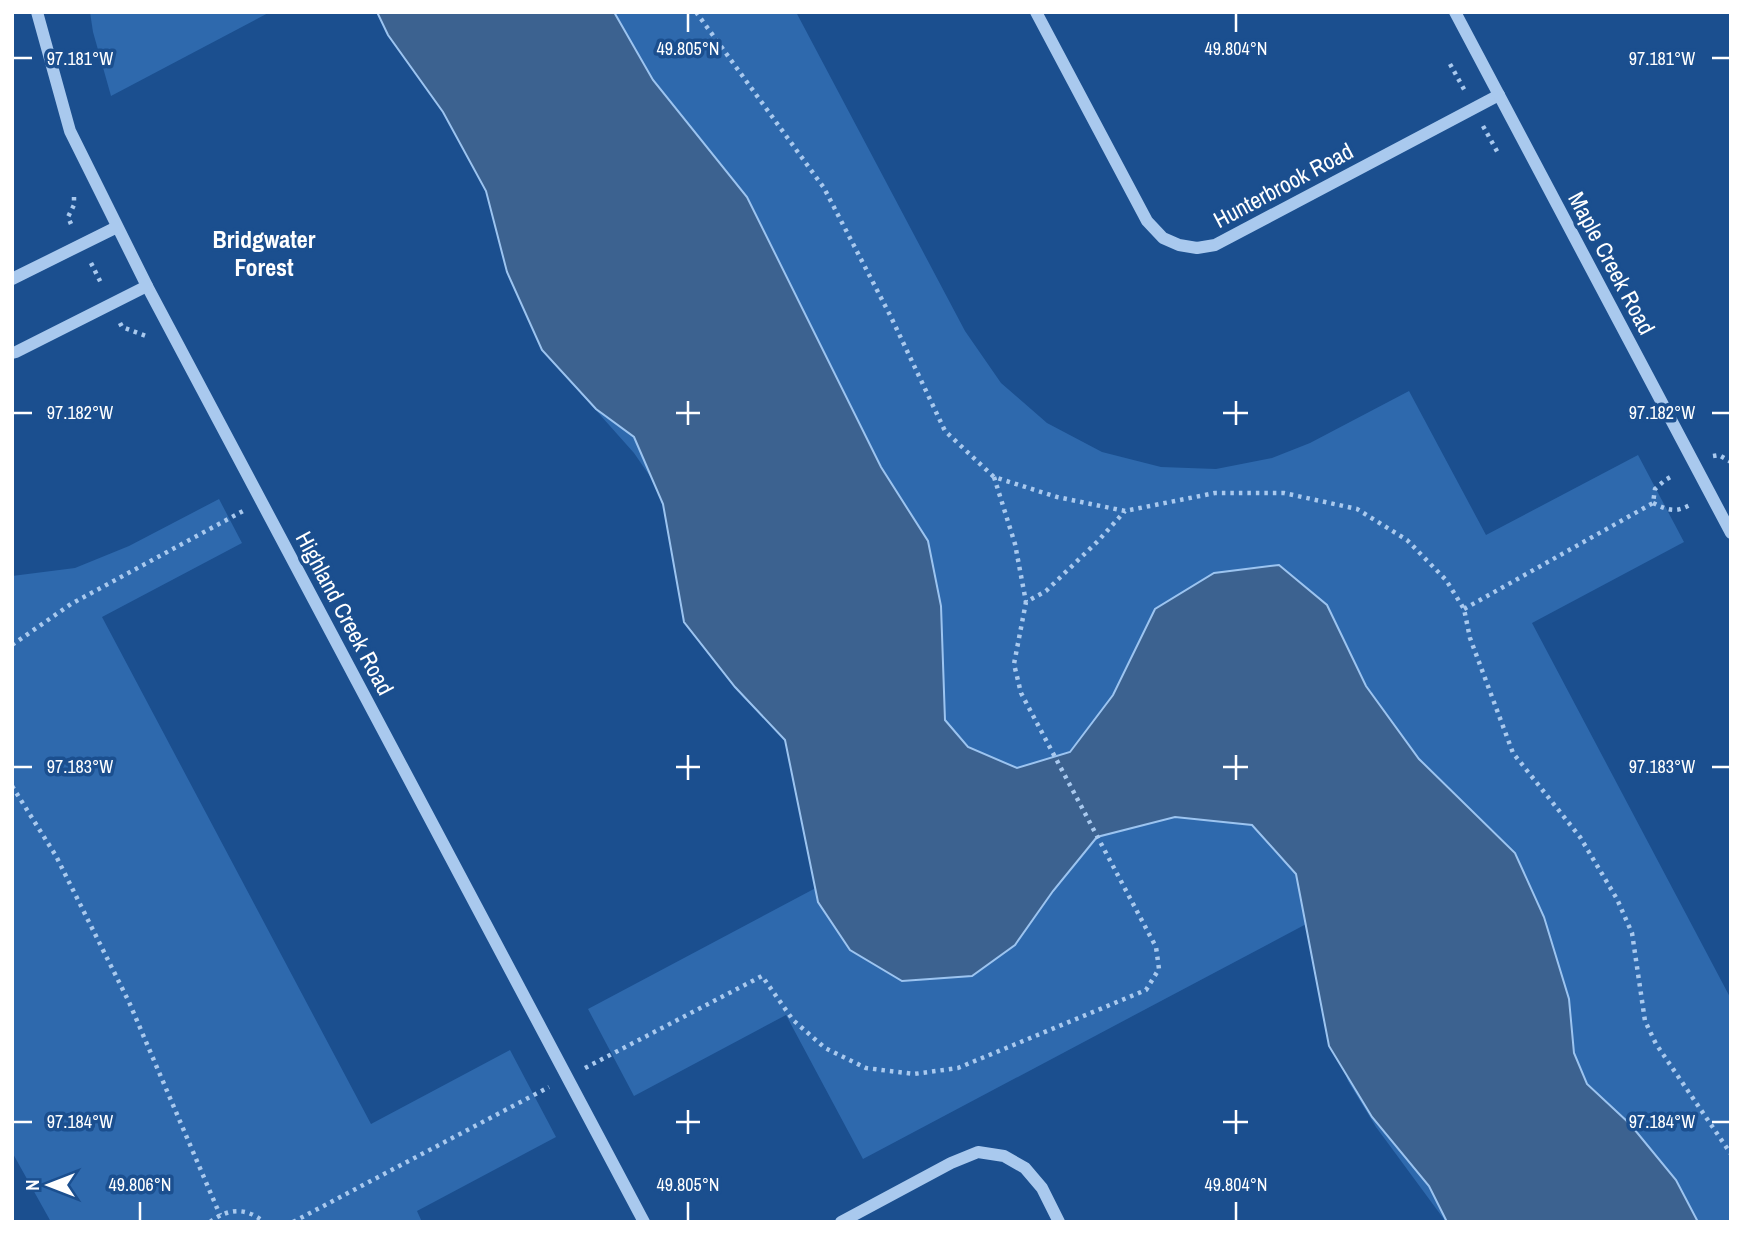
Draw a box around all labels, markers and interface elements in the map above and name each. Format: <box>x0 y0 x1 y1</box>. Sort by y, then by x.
text: 49.805°N <box>657 36 720 61</box>
text: 49.804°N <box>1205 36 1268 61</box>
text: 97.181°W <box>47 46 113 71</box>
text: 97.181°W <box>1629 46 1695 71</box>
street label: Hunterbrook Road <box>1208 135 1358 235</box>
street label: Maple Creek Road <box>1561 186 1663 340</box>
district label: Bridgwater Forest <box>213 223 316 283</box>
text: 97.182°W <box>47 400 113 425</box>
text: 97.182°W <box>1629 400 1695 425</box>
street label: Highland Creek Road <box>289 526 401 700</box>
text: 97.183°W <box>47 754 113 779</box>
text: 97.183°W <box>1629 754 1695 779</box>
text: 97.184°W <box>47 1109 113 1134</box>
text: 97.184°W <box>1629 1109 1695 1134</box>
north arrow <box>14 1150 84 1220</box>
text: 49.806°N <box>109 1172 172 1197</box>
text: 49.805°N <box>657 1172 720 1197</box>
text: 49.804°N <box>1205 1172 1268 1197</box>
text: N <box>19 1179 45 1191</box>

